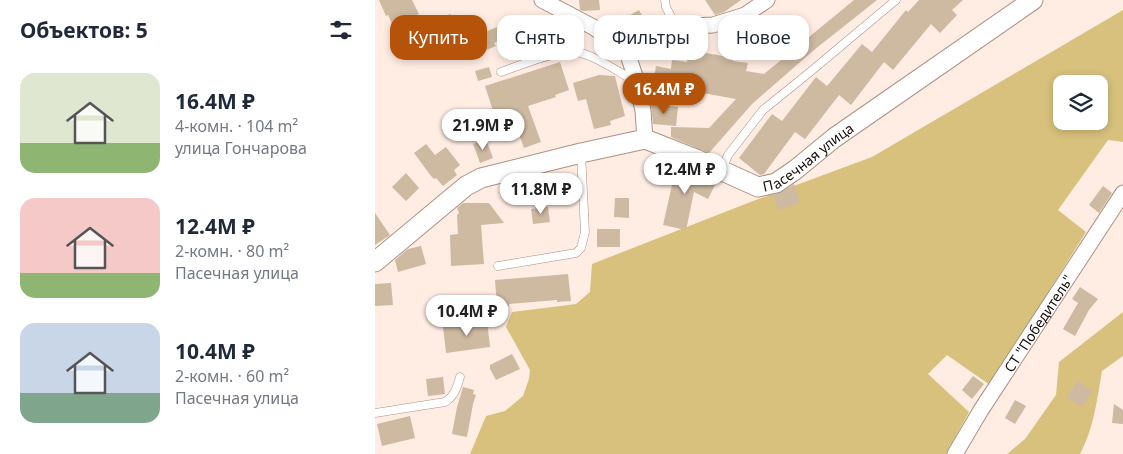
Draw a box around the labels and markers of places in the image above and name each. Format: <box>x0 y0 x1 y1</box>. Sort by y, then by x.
pin: 16.4M ₽ <box>618 72 710 115</box>
pin: 21.9M ₽ <box>437 108 529 151</box>
pin: 12.4M ₽ <box>639 152 731 195</box>
pin: 11.8M ₽ <box>495 172 587 215</box>
pin: 10.4M ₽ <box>421 294 513 337</box>

